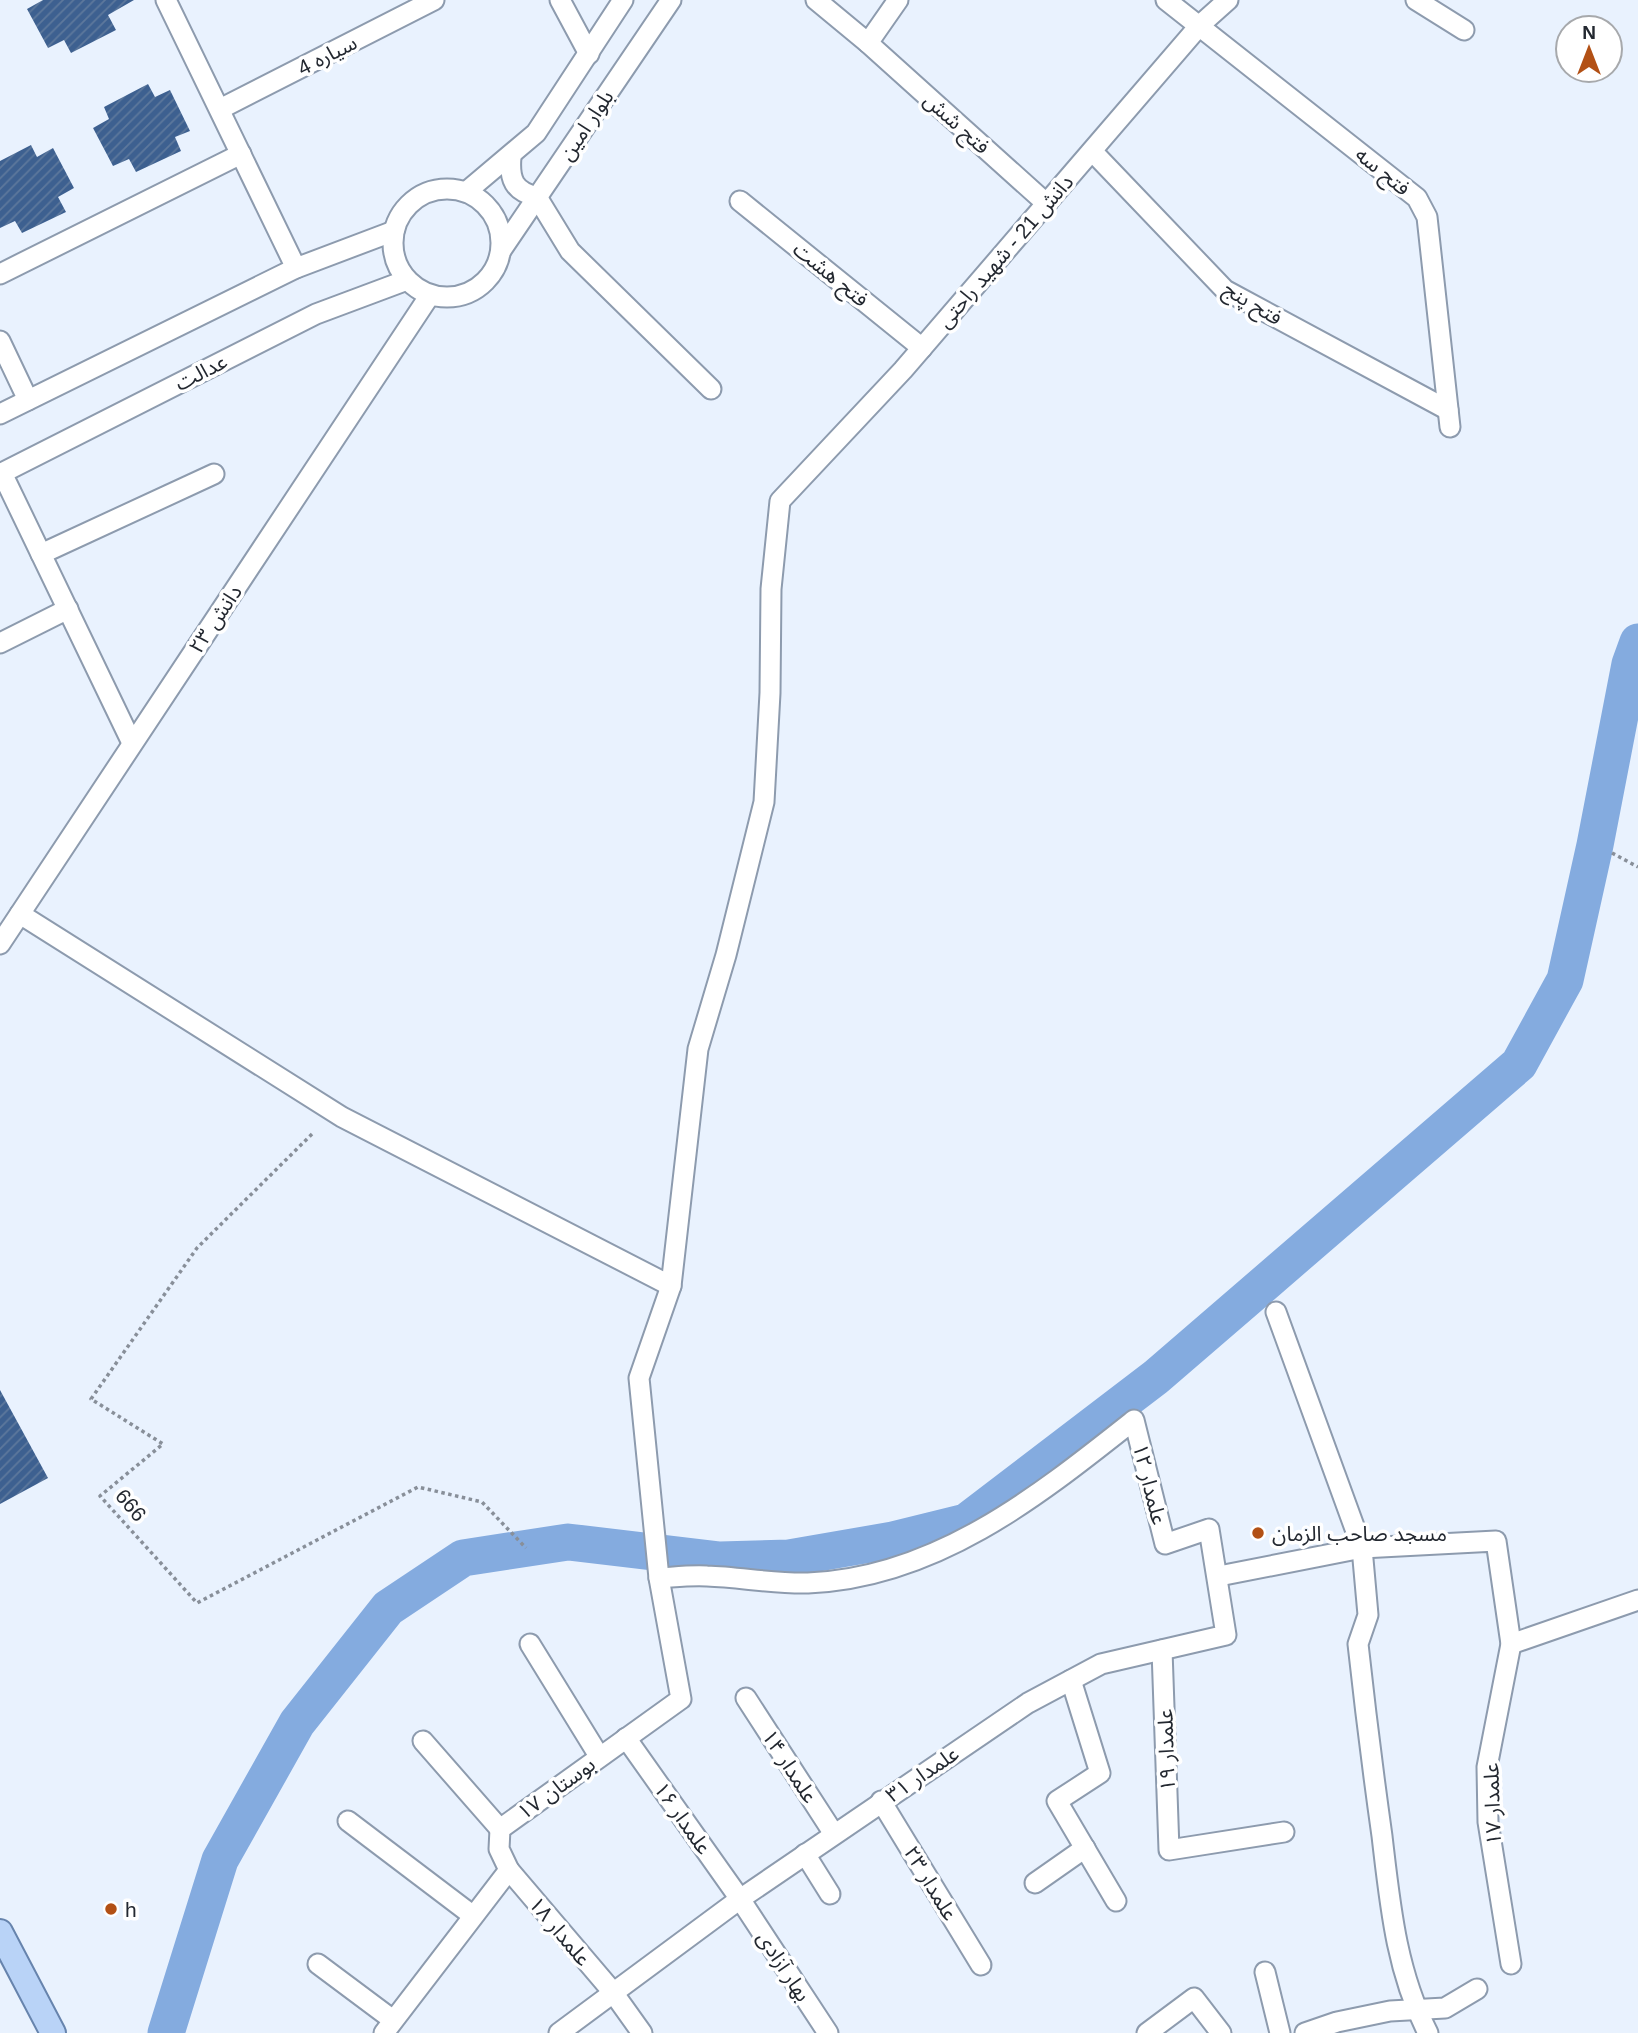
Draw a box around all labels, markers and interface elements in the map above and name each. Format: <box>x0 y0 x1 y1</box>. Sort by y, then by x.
north arrow <box>1554 14 1624 84</box>
text: N <box>1582 22 1596 43</box>
street label: سیاره 4 <box>294 30 361 81</box>
street label: بلوار امین <box>554 86 619 165</box>
street label: فتح شش <box>917 88 994 161</box>
street label: فتح سه <box>1349 142 1415 203</box>
street label: دانش 21 - شهید راحتی <box>932 170 1078 333</box>
street label: فتح هشت <box>786 237 873 314</box>
street label: فتح پنج <box>1218 277 1286 333</box>
street label: عدالت <box>171 349 231 395</box>
street label: دانش ۲۳ <box>184 581 247 658</box>
street label: علمدار ۱۲ <box>1128 1441 1171 1527</box>
street label: 666 <box>111 1484 151 1526</box>
place label: مسجد صاحب الزمان <box>1272 1522 1447 1546</box>
marker: مسجد صاحب الزمان <box>1250 1525 1266 1541</box>
street label: علمدار ۱۹ <box>1153 1708 1180 1792</box>
street label: علمدار ۱۴ <box>757 1725 822 1808</box>
street label: علمدار ۳۱ <box>881 1741 963 1807</box>
street label: بوستان ۱۷ <box>513 1752 600 1825</box>
street label: علمدار ۱۷ <box>1479 1762 1506 1846</box>
street label: علمدار ۱۶ <box>649 1778 716 1859</box>
street label: علمدار ۲۳ <box>899 1842 962 1925</box>
street label: علمدار ۱۸ <box>524 1892 595 1971</box>
place label: h <box>125 1898 137 1921</box>
marker: h <box>103 1901 119 1917</box>
street label: بهار آزادی <box>752 1927 815 2006</box>

